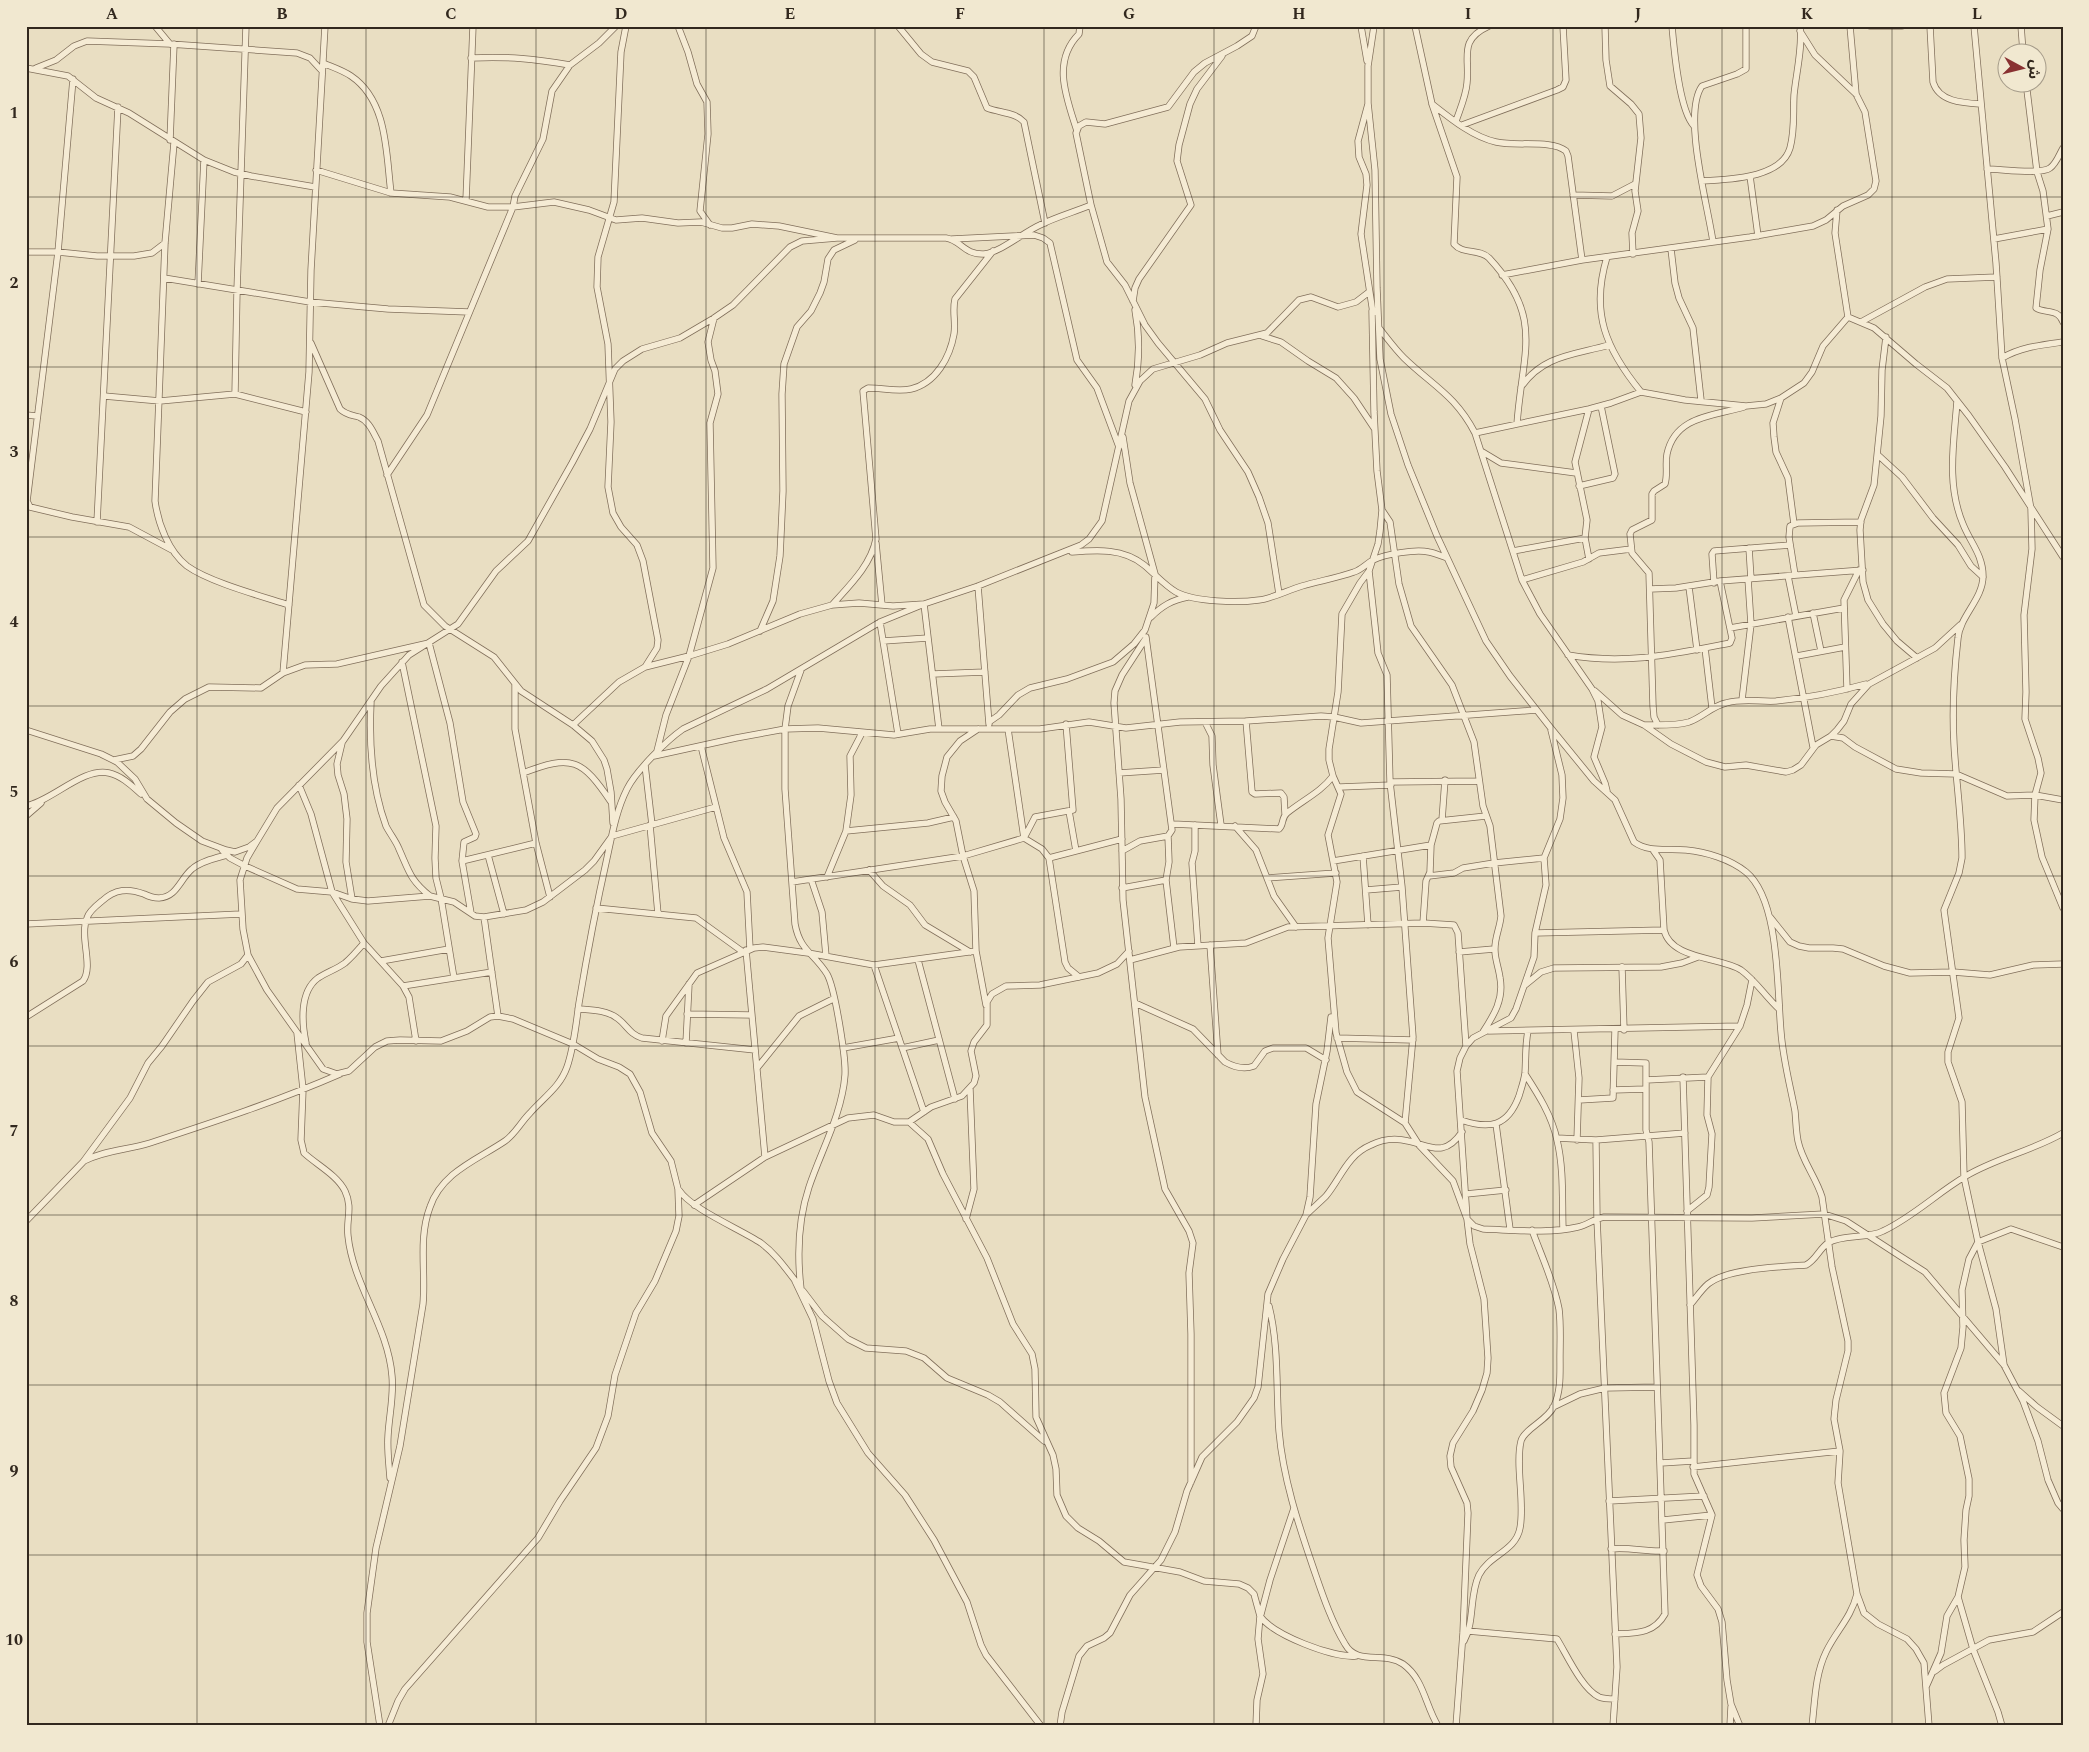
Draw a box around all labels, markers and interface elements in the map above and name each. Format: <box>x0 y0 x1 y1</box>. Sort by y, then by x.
text: A <box>106 2 119 26</box>
text: B <box>276 2 288 26</box>
text: C <box>445 2 457 26</box>
text: D <box>615 2 628 26</box>
text: E <box>785 2 795 26</box>
text: F <box>955 2 965 26</box>
text: G <box>1123 2 1135 26</box>
text: H <box>1292 2 1306 26</box>
text: I <box>1465 2 1471 26</box>
text: J <box>1635 2 1642 26</box>
text: K <box>1801 2 1814 26</box>
text: L <box>1972 2 1982 26</box>
north arrow <box>1996 42 2046 92</box>
text: ش <box>2023 59 2046 80</box>
text: 1 <box>10 101 18 125</box>
text: 2 <box>10 271 19 295</box>
text: 3 <box>10 440 19 464</box>
text: 4 <box>10 610 19 634</box>
text: 5 <box>10 780 18 804</box>
text: 6 <box>10 950 19 974</box>
text: 7 <box>10 1119 19 1143</box>
text: 8 <box>10 1289 19 1313</box>
text: 9 <box>10 1459 19 1483</box>
text: 10 <box>5 1628 23 1652</box>

